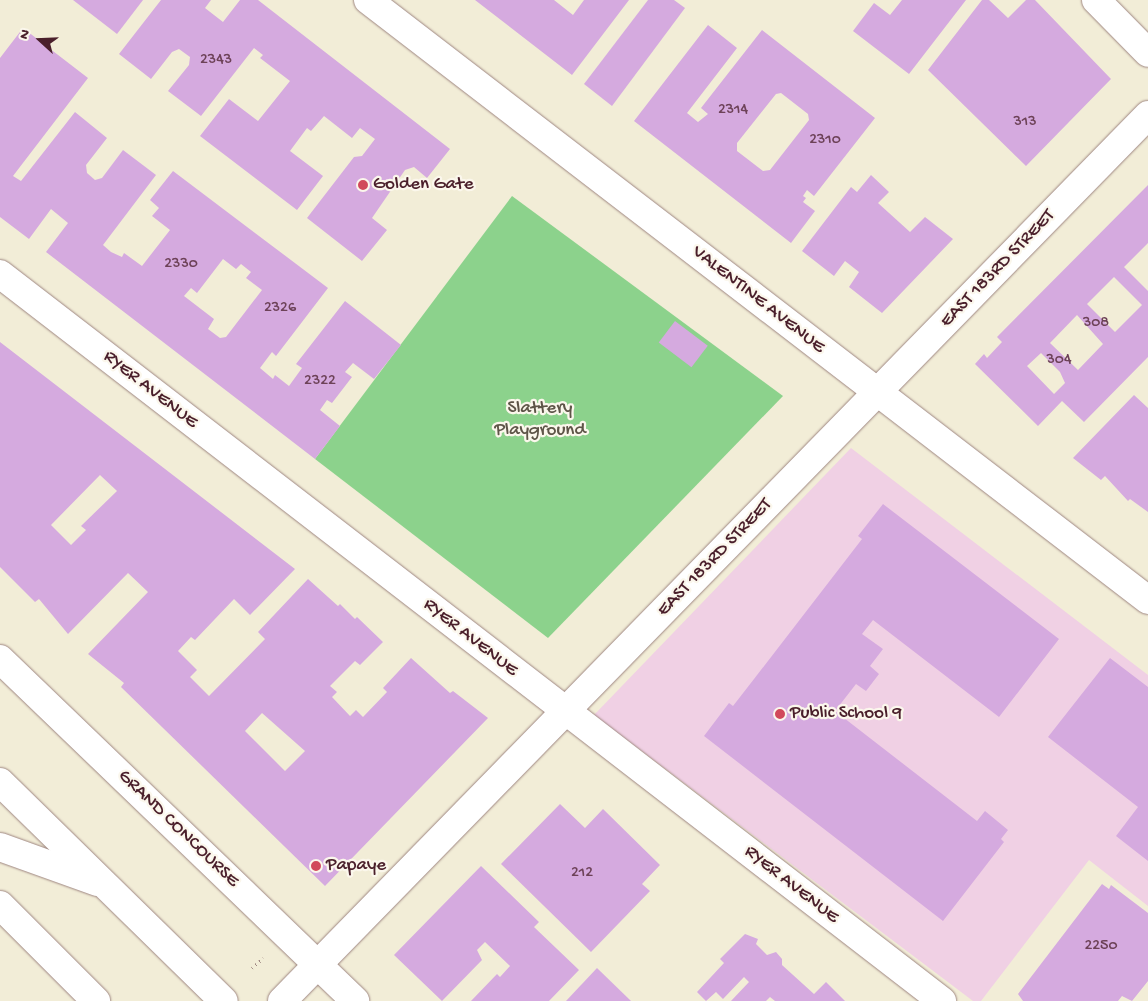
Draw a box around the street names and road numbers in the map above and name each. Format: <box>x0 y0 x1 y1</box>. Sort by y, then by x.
street label: EAST 183RD STREET <box>936 205 1060 333</box>
street label: VALENTINE AVENUE <box>687 241 829 359</box>
street label: RYER AVENUE <box>98 346 202 434</box>
street label: EAST 183RD STREET <box>653 494 777 622</box>
street label: RYER AVENUE <box>418 594 522 682</box>
street label: GRAND CONCOURSE <box>113 765 243 893</box>
street label: RYER AVENUE <box>739 841 843 929</box>

